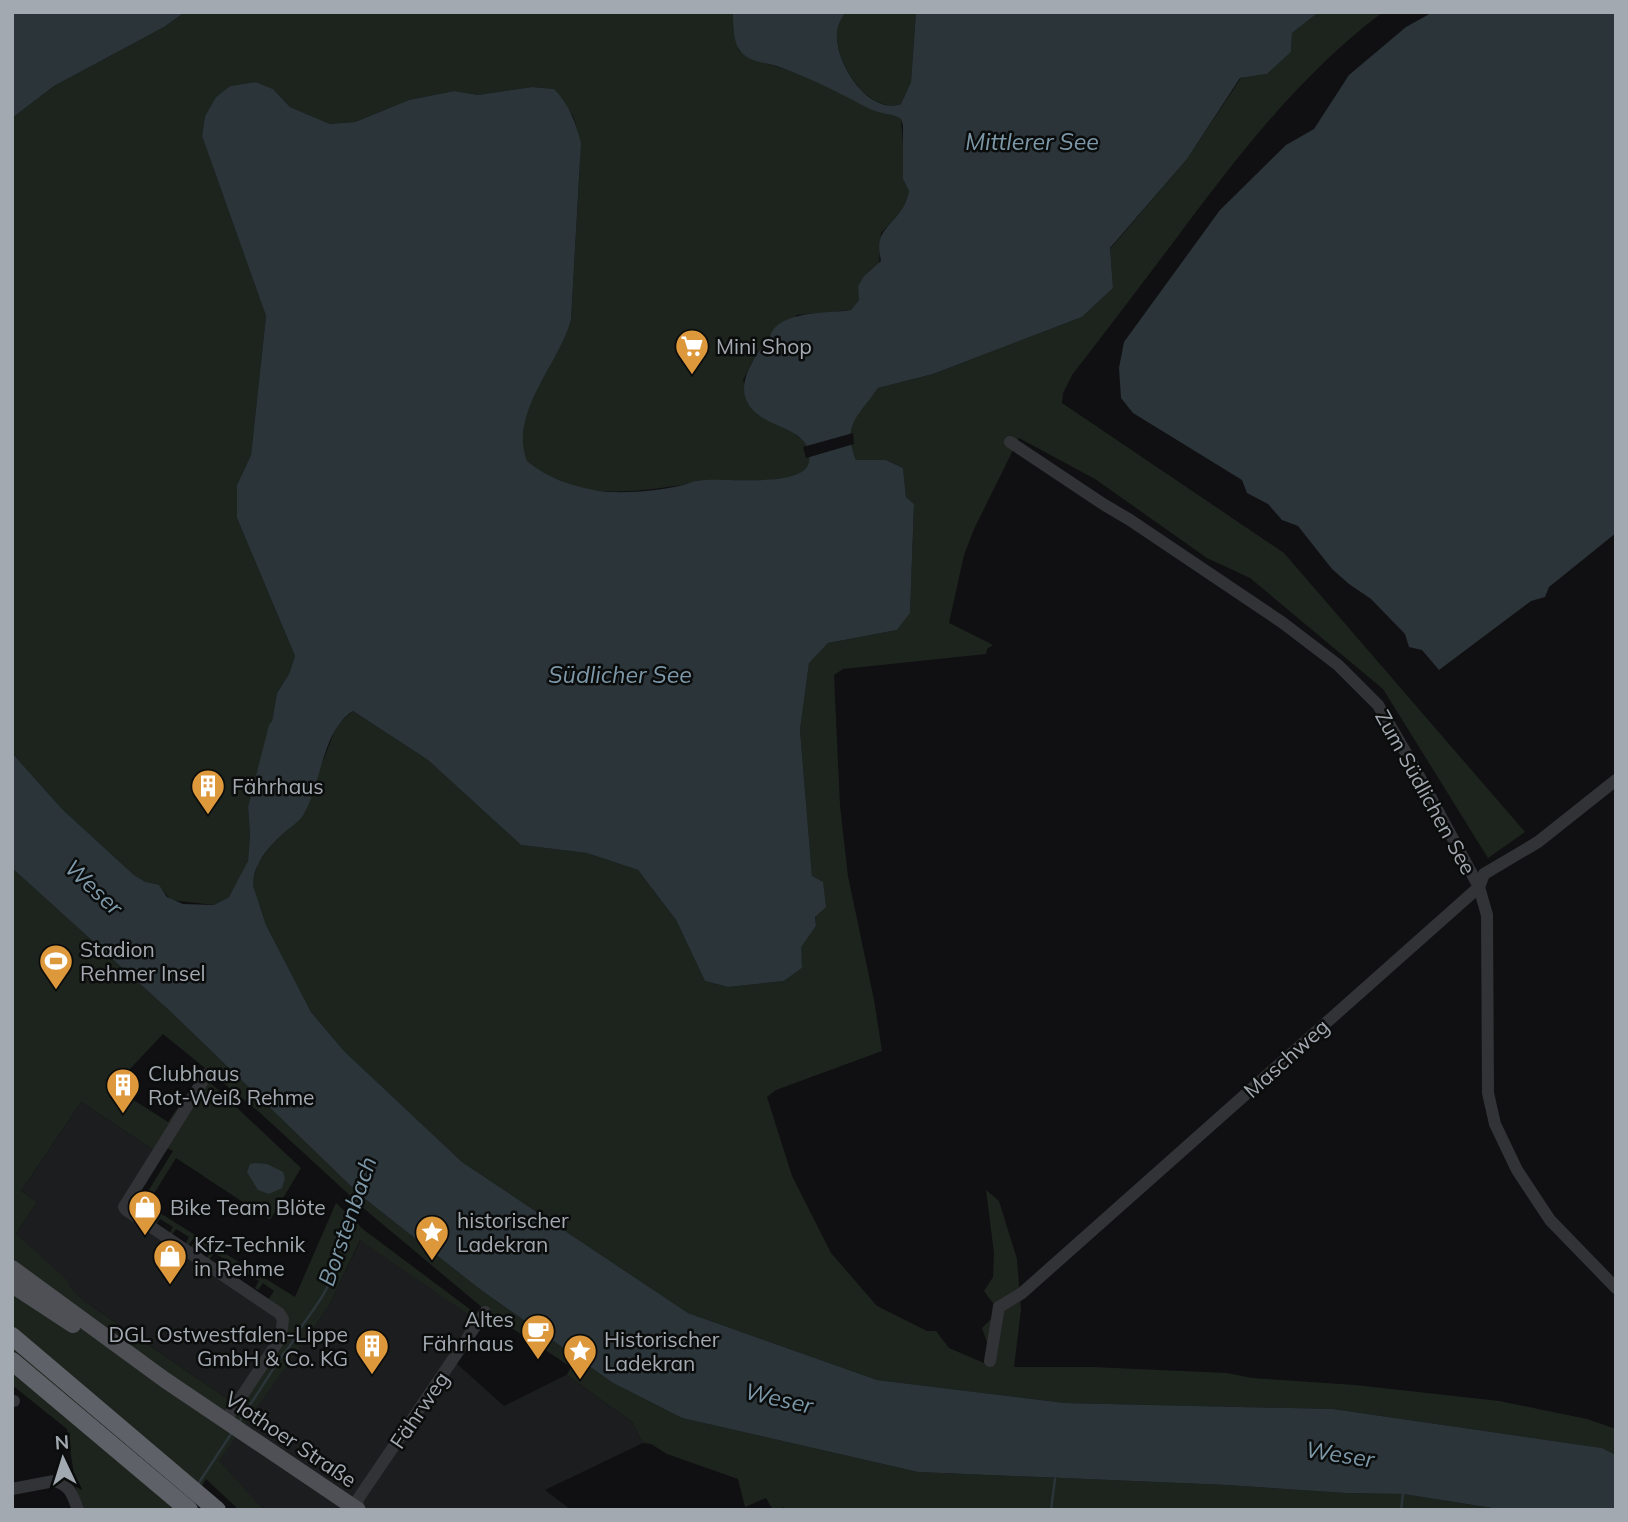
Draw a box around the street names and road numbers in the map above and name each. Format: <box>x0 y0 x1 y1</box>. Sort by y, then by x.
street label: Zum Südlichen See <box>1370 705 1482 879</box>
street label: Maschweg <box>1238 1013 1334 1103</box>
street label: Fährweg <box>384 1367 454 1453</box>
street label: Vlothoer Straße <box>220 1385 362 1493</box>

